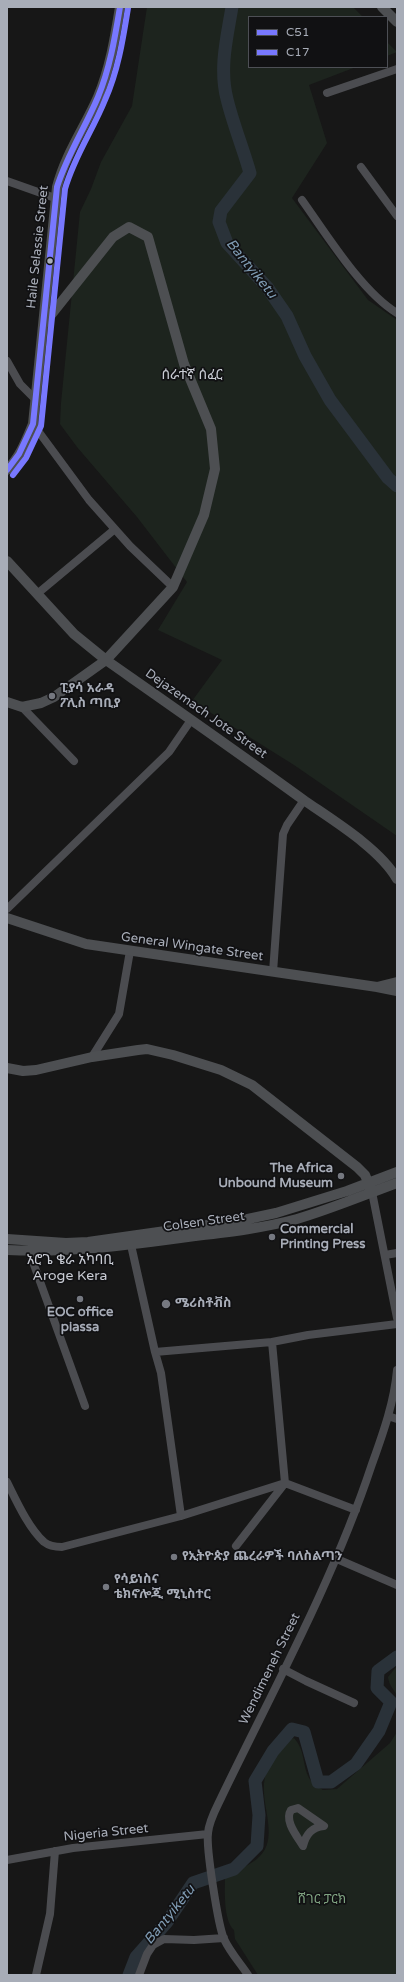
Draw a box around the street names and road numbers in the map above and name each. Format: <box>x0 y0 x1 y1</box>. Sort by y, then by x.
street label: Haile Selassie Street <box>24 185 52 309</box>
street label: Dejazemach Jote Street <box>142 666 270 762</box>
street label: General Wingate Street <box>120 929 264 965</box>
street label: Colsen Street <box>162 1209 246 1235</box>
street label: Wendimeneh Street <box>236 1611 304 1727</box>
street label: Nigeria Street <box>63 1821 149 1845</box>

